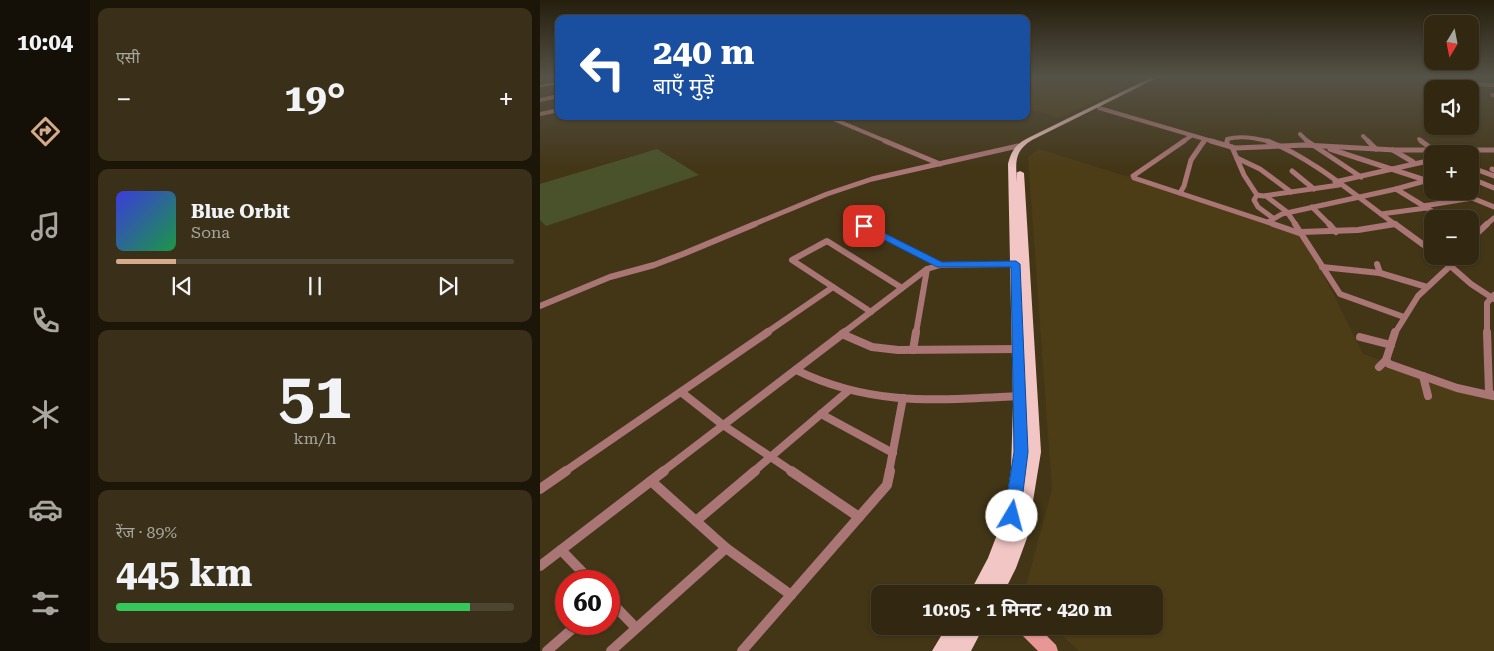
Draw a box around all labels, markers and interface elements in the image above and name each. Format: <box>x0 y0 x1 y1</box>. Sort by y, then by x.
north arrow <box>1424 15 1479 70</box>
map controls <box>1424 15 1479 265</box>
text: 10:04 <box>17 30 73 55</box>
text: 240 m <box>653 32 754 73</box>
icon: left <box>570 35 635 100</box>
text: एसी <box>116 48 140 67</box>
text: बाएँ मुड़ें <box>653 74 714 99</box>
text: 19° <box>284 76 346 120</box>
button: sound <box>1424 80 1479 135</box>
text: − <box>116 83 132 116</box>
text: + <box>498 83 514 116</box>
icon: directions <box>28 114 63 149</box>
button: + <box>1424 145 1479 200</box>
text: Blue Orbit <box>191 200 290 223</box>
pin <box>843 205 885 247</box>
icon: music <box>28 209 63 244</box>
button: − <box>1424 210 1479 265</box>
icon: arrive <box>850 212 878 240</box>
text: Sona <box>191 223 230 242</box>
icon: previous <box>168 272 196 300</box>
icon: pause <box>301 272 329 300</box>
icon: next <box>434 272 462 300</box>
icon: phone <box>28 303 63 338</box>
text: 51 <box>279 358 351 434</box>
icon: climate <box>28 397 63 432</box>
text: km/h <box>294 429 336 448</box>
position arrow <box>985 489 1037 541</box>
icon: car <box>28 492 63 527</box>
text: रेंज · 89% <box>116 523 177 542</box>
text: 445 km <box>116 551 252 595</box>
speed limit sign: 60 <box>555 570 620 635</box>
icon: filters <box>28 586 63 621</box>
text: 10:05 · 1 मिनट · 420 m <box>922 598 1112 621</box>

